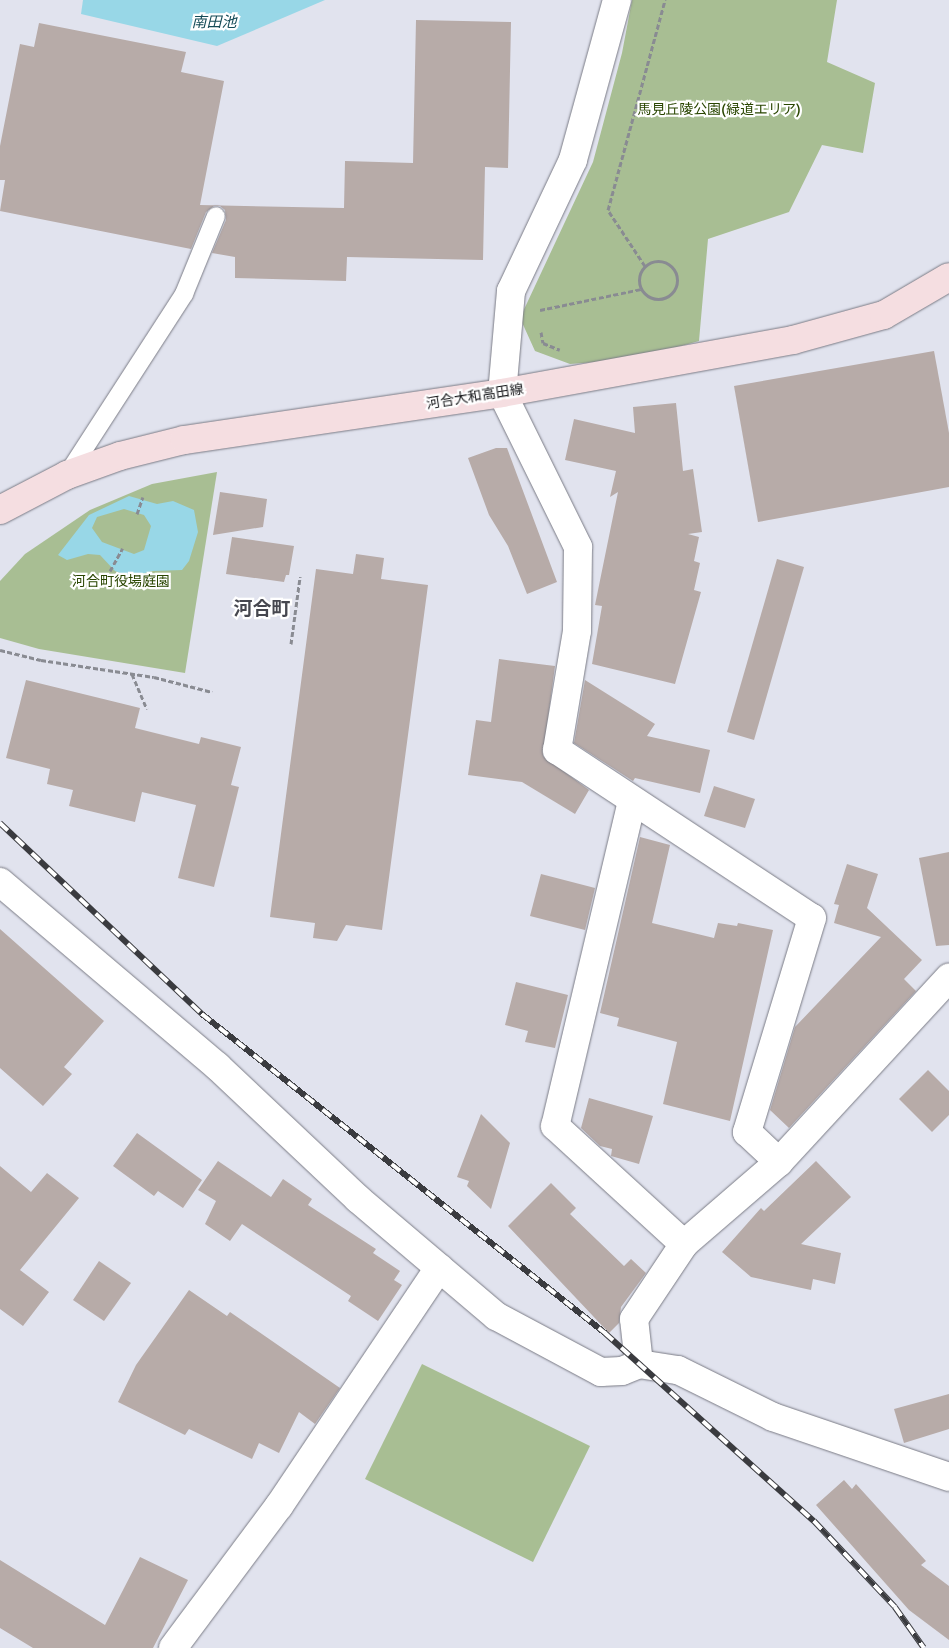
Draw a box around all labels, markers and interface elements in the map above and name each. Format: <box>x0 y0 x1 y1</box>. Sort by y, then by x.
water label: 南田池 <box>192 14 236 32</box>
park label: 馬見丘陵公園(緑道エリア) <box>637 102 801 118</box>
street label: 河合大和高田線 <box>425 381 525 413</box>
park label: 河合町役場庭園 <box>72 574 170 590</box>
district label: 河合町 <box>234 599 290 621</box>

